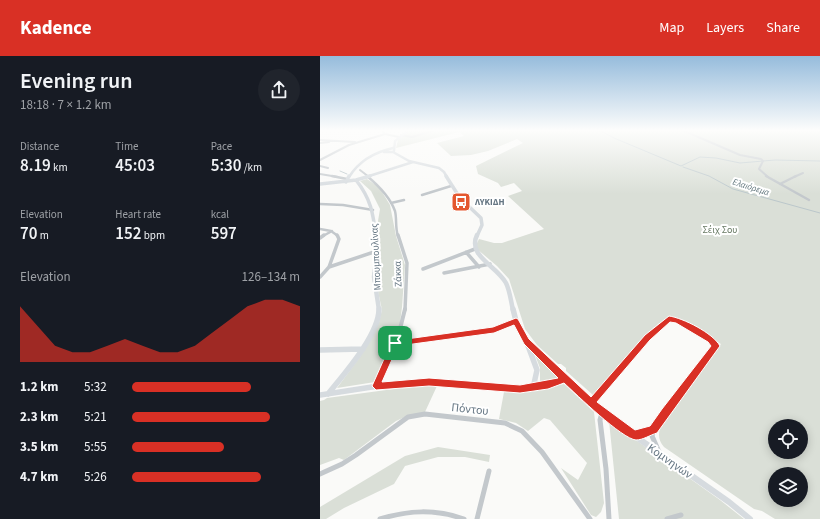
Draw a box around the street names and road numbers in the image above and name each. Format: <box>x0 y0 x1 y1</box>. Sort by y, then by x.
street label: Μπουμπουλίνας <box>367 222 385 291</box>
street label: Ζάκκα <box>391 260 405 287</box>
street label: Πόντου <box>450 399 489 420</box>
street label: Κομνηνών <box>644 440 696 483</box>

